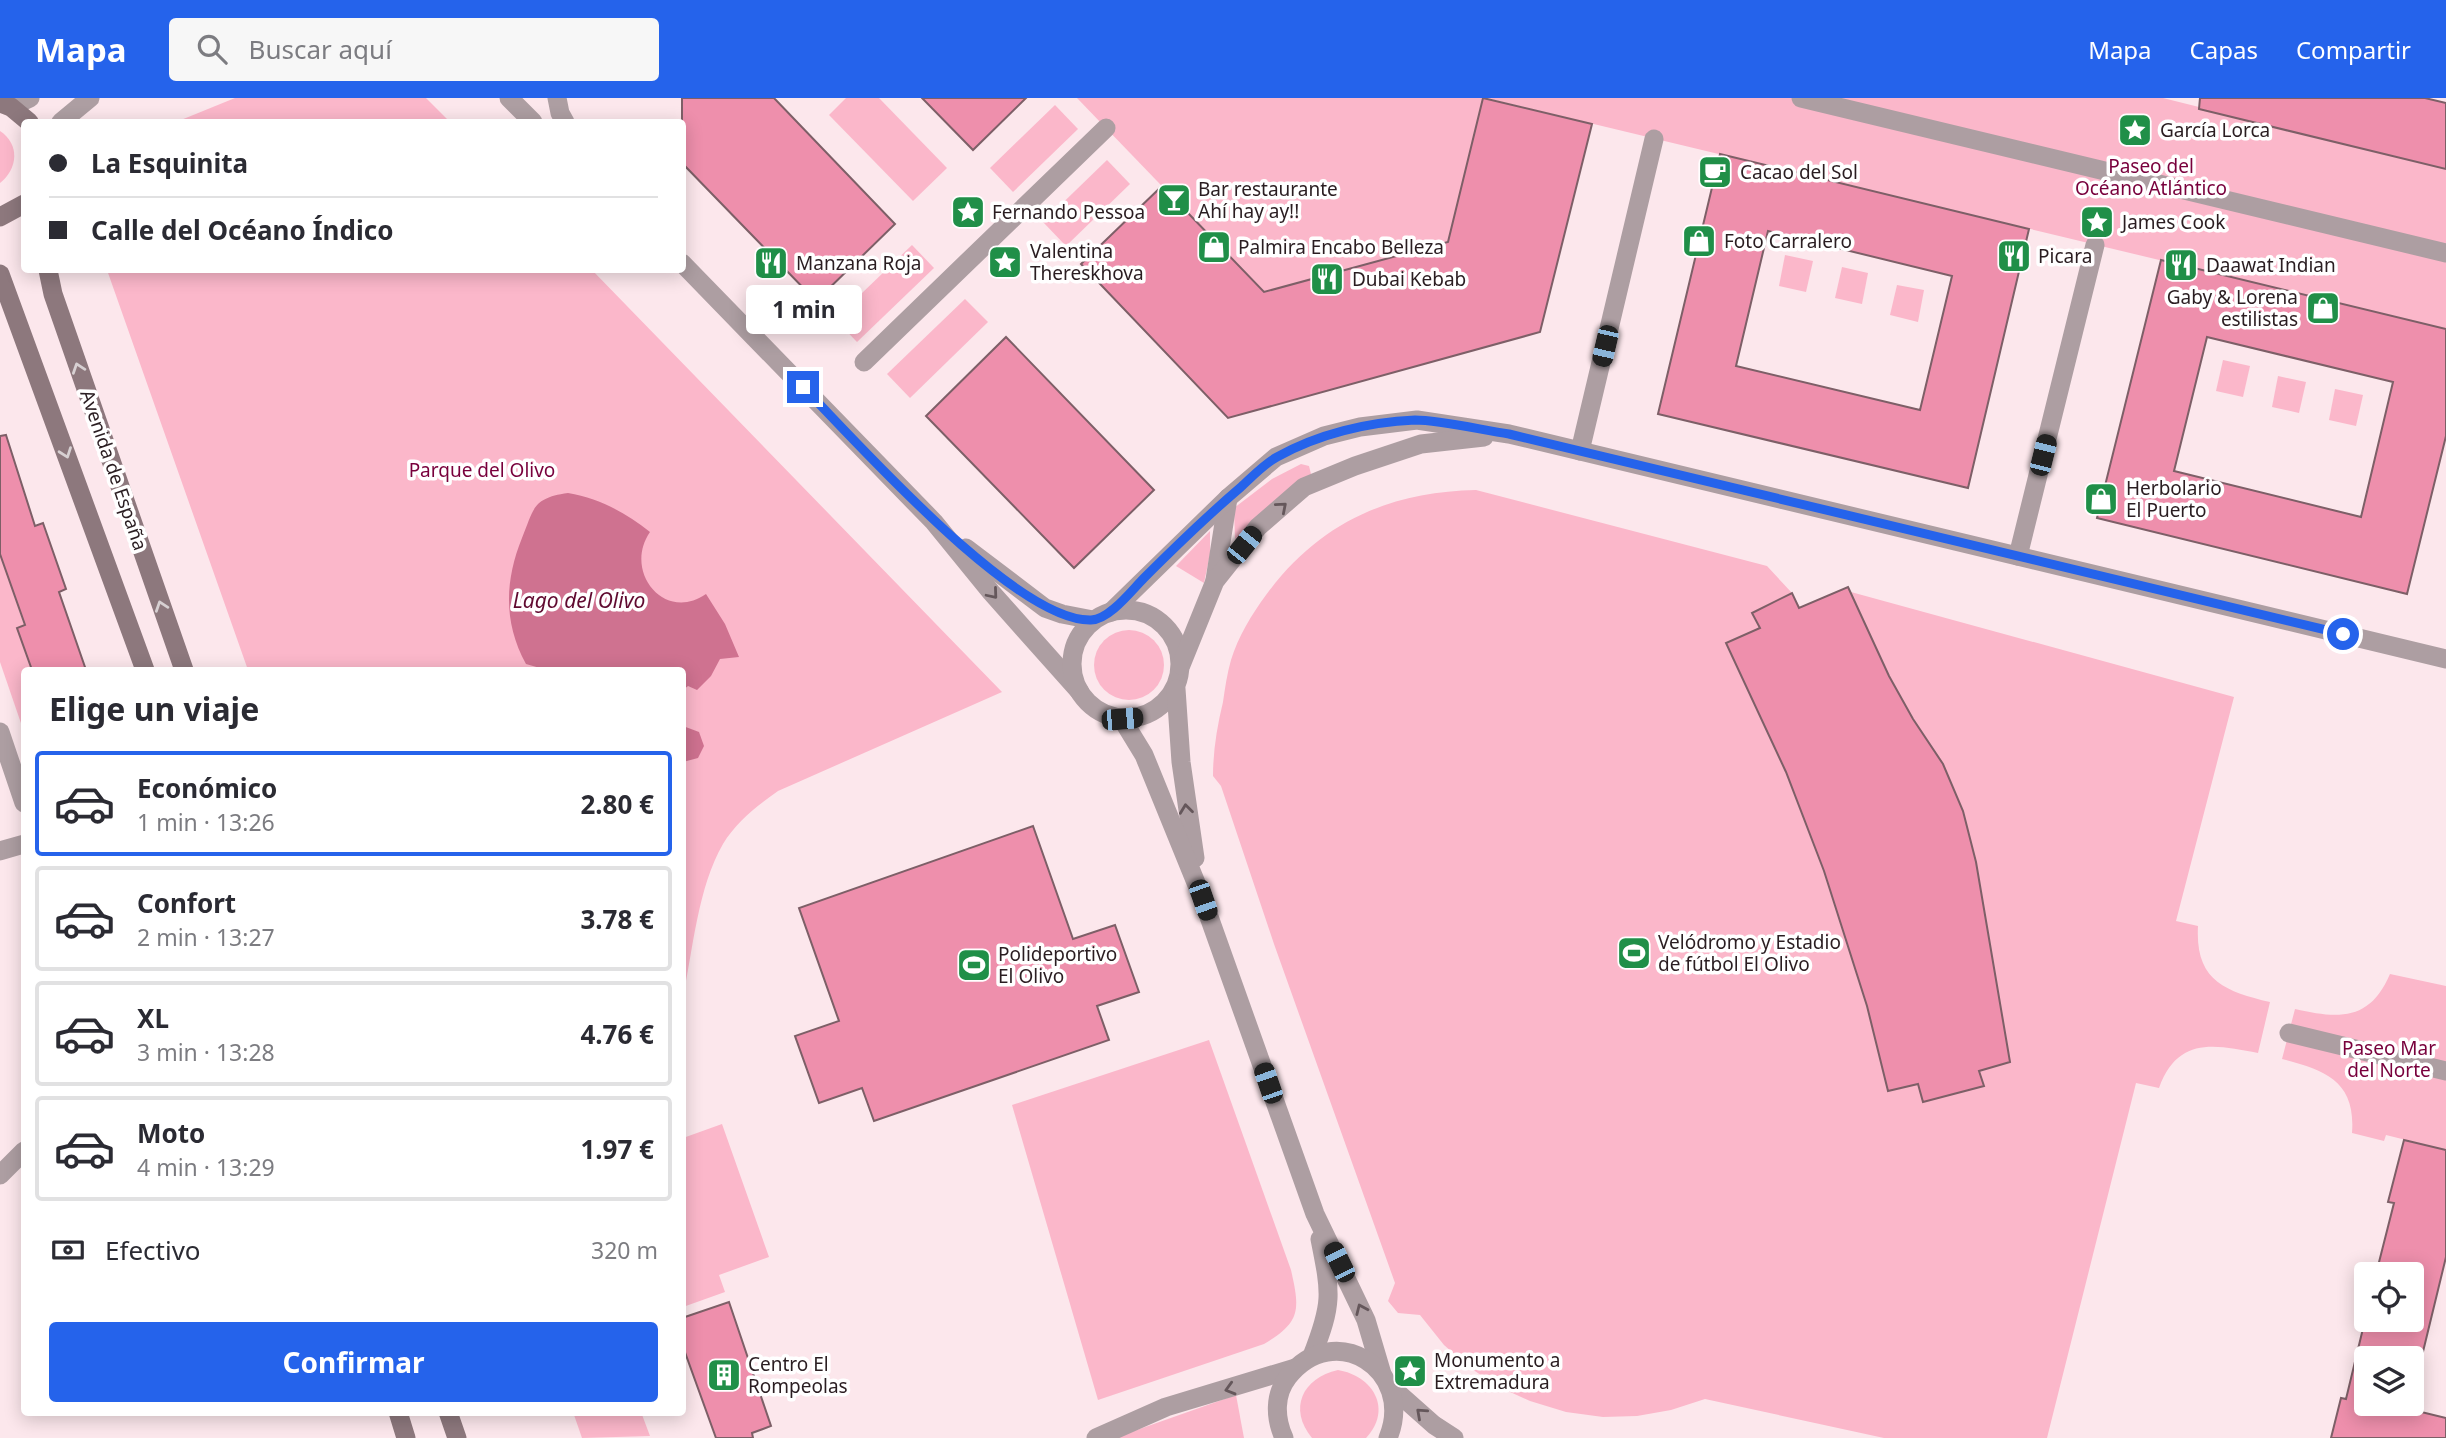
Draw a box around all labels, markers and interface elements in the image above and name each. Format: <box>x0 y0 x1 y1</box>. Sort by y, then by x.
search box <box>169 18 659 81</box>
text: Mapa <box>35 27 127 72</box>
icon: search <box>193 30 231 68</box>
text: Buscar aquí <box>249 31 392 67</box>
text: Mapa <box>2088 33 2152 66</box>
text: Capas <box>2190 33 2258 66</box>
text: Compartir <box>2296 33 2411 66</box>
place icon: García Lorca <box>2116 111 2154 149</box>
place label: García Lorca <box>2160 117 2270 143</box>
text: La Esquinita <box>91 145 248 181</box>
cafe icon: Cacao del Sol <box>1696 153 1734 191</box>
park label: Paseo del Océano Atlántico <box>2075 153 2227 201</box>
place label: Cacao del Sol <box>1740 159 1858 185</box>
place label: Bar restaurante Ahí hay ay!! <box>1198 176 1338 224</box>
bar icon: Bar restaurante Ahí hay ay!! <box>1155 181 1193 219</box>
place icon: Fernando Pessoa <box>949 193 987 231</box>
place label: Fernando Pessoa <box>992 199 1145 225</box>
place icon: James Cook <box>2078 203 2116 241</box>
place label: James Cook <box>2120 209 2226 235</box>
text: Calle del Océano Índico <box>91 212 393 248</box>
shop icon: Foto Carralero <box>1680 222 1718 260</box>
shop icon: Palmira Encabo Belleza <box>1195 228 1233 266</box>
place label: Foto Carralero <box>1724 228 1852 254</box>
place label: Palmira Encabo Belleza <box>1238 234 1444 260</box>
restaurant icon: Picara <box>1995 237 2033 275</box>
place label: Valentina Thereskhova <box>1030 238 1144 286</box>
place icon: Valentina Thereskhova <box>986 243 1024 281</box>
place label: Picara <box>2038 243 2092 269</box>
restaurant icon: Manzana Roja <box>752 244 790 282</box>
restaurant icon: Daawat Indian <box>2162 246 2200 284</box>
place label: Manzana Roja <box>796 250 921 276</box>
place label: Daawat Indian <box>2206 252 2336 278</box>
restaurant icon: Dubai Kebab <box>1308 260 1346 298</box>
place label: Dubai Kebab <box>1352 266 1466 292</box>
place label: Gaby & Lorena estilistas <box>2167 284 2298 332</box>
callout: 1 min <box>745 286 861 334</box>
shop icon: Gaby & Lorena estilistas <box>2304 289 2342 327</box>
text: 1 min <box>772 293 836 325</box>
car <box>1591 323 1620 369</box>
one-way arrow <box>72 362 86 374</box>
route end <box>787 371 819 403</box>
street label: Avenida de España <box>74 386 154 554</box>
car <box>2028 432 2059 478</box>
one-way arrow <box>58 446 72 458</box>
park label: Parque del Olivo <box>409 457 555 483</box>
place label: Herbolario El Puerto <box>2126 475 2222 523</box>
shop icon: Herbolario El Puerto <box>2082 480 2120 518</box>
one-way arrow <box>1274 502 1287 515</box>
car <box>1223 522 1266 568</box>
water label: Lago del Olivo <box>513 586 645 614</box>
one-way arrow <box>985 586 997 599</box>
one-way arrow <box>155 600 169 612</box>
route start <box>2327 618 2359 650</box>
text: Elige un viaje <box>49 687 259 730</box>
car <box>1101 707 1144 731</box>
text: Económico <box>137 770 277 806</box>
icon: car <box>53 772 116 835</box>
text: 2.80 € <box>580 786 654 822</box>
one-way arrow <box>1179 803 1194 815</box>
text: 1 min · 13:26 <box>137 806 275 838</box>
car <box>1187 877 1220 923</box>
text: Confort <box>137 885 236 921</box>
icon: car <box>53 887 116 950</box>
text: 3.78 € <box>580 901 654 937</box>
text: 2 min · 13:27 <box>137 921 275 953</box>
place label: Velódromo y Estadio de fútbol El Olivo <box>1658 929 1841 977</box>
sports icon: Velódromo y Estadio de fútbol El Olivo <box>1615 934 1653 972</box>
place label: Polideportivo El Olivo <box>998 941 1117 989</box>
sports icon: Polideportivo El Olivo <box>955 946 993 984</box>
text: XL <box>137 1000 169 1036</box>
icon: car <box>53 1002 116 1065</box>
text: 4.76 € <box>580 1016 654 1052</box>
park label: Paseo Mar del Norte <box>2342 1035 2436 1083</box>
text: 3 min · 13:28 <box>137 1036 275 1068</box>
car <box>1252 1060 1285 1106</box>
text: Moto <box>137 1115 205 1151</box>
icon: car <box>53 1117 116 1180</box>
text: 1.97 € <box>580 1131 654 1167</box>
text: 4 min · 13:29 <box>137 1151 275 1183</box>
icon: cash <box>49 1231 87 1269</box>
text: Efectivo <box>105 1232 201 1268</box>
text: 320 m <box>591 1234 658 1266</box>
car <box>1321 1239 1358 1285</box>
map controls <box>2354 1262 2424 1416</box>
button: locate <box>2354 1262 2424 1332</box>
one-way arrow <box>1355 1304 1369 1316</box>
button: Confirmar <box>49 1322 658 1402</box>
button: layers <box>2354 1346 2424 1416</box>
place label: Monumento a Extremadura <box>1434 1347 1560 1395</box>
place label: Centro El Rompeolas <box>748 1351 848 1399</box>
place icon: Monumento a Extremadura <box>1391 1352 1429 1390</box>
building icon: Centro El Rompeolas <box>705 1356 743 1394</box>
one-way arrow <box>1224 1381 1236 1395</box>
one-way arrow <box>1416 1409 1429 1421</box>

